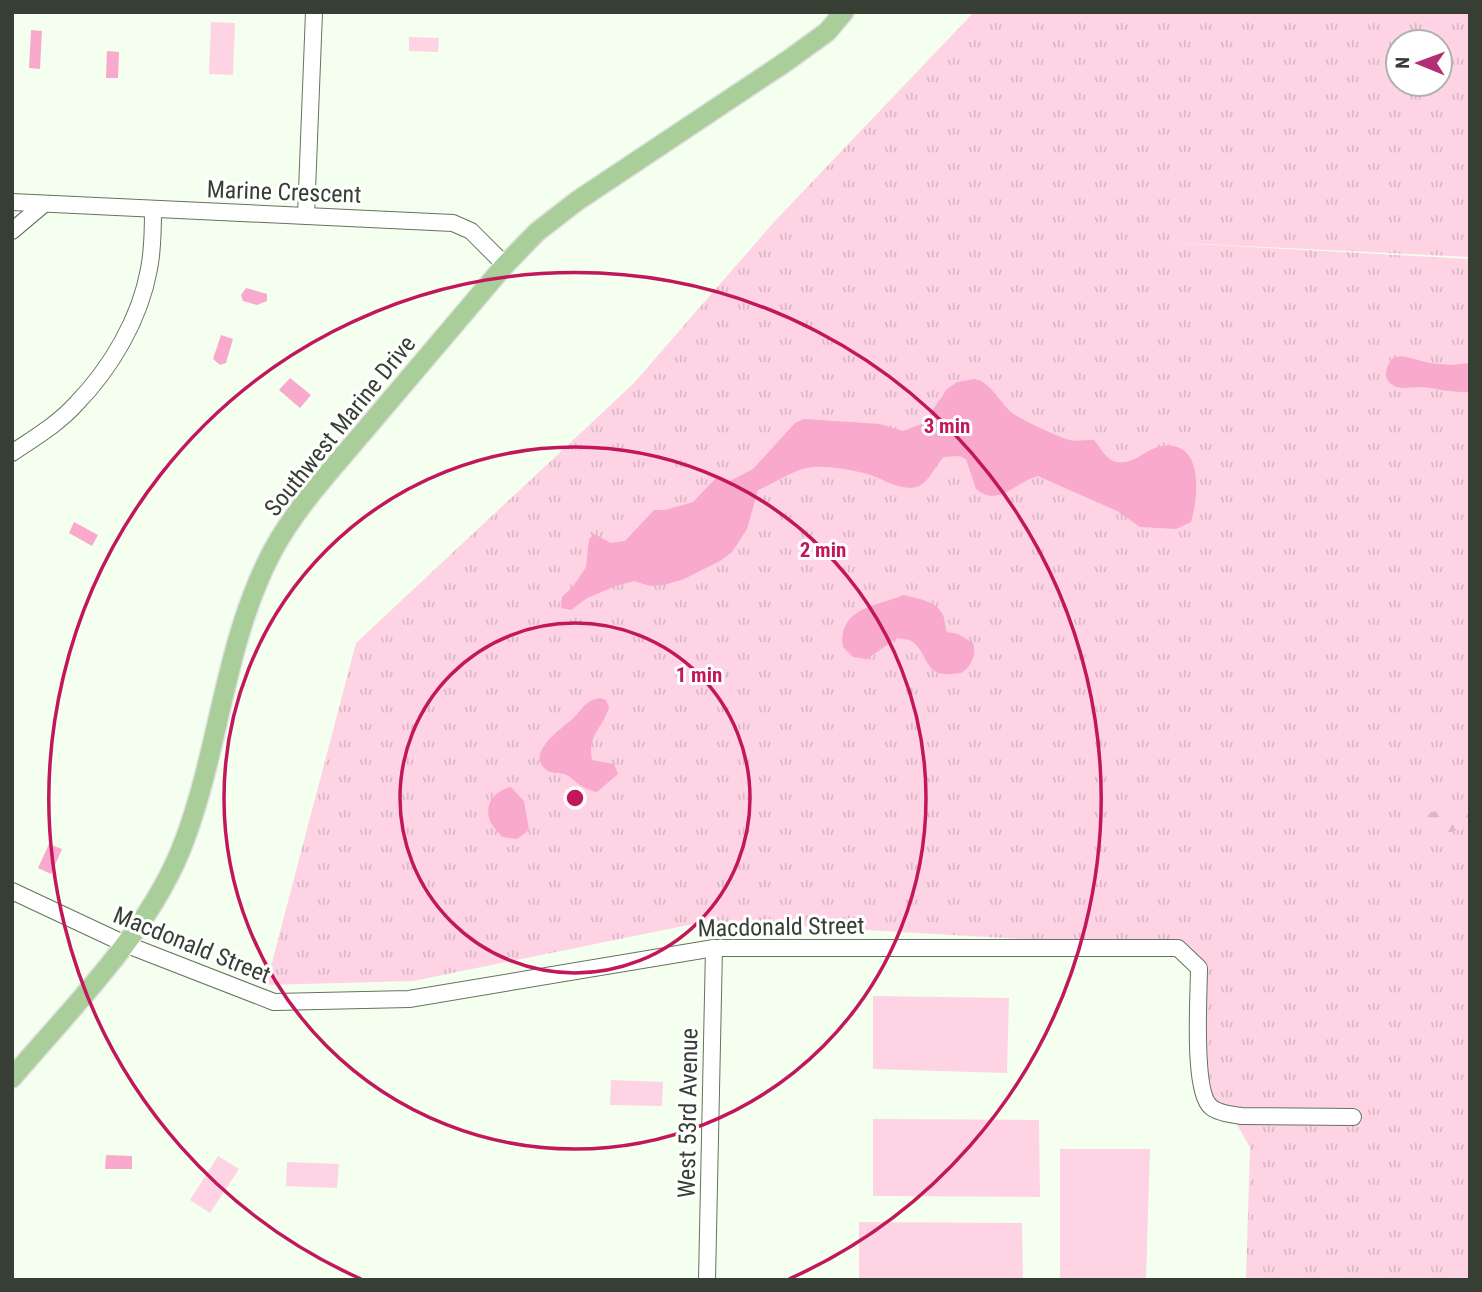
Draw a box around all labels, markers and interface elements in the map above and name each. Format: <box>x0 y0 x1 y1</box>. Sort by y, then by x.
north arrow <box>1384 28 1454 98</box>
text: N <box>1391 57 1414 69</box>
street label: Marine Crescent <box>206 175 362 209</box>
street label: Southwest Marine Drive <box>259 330 421 522</box>
text: 3 min <box>924 414 970 438</box>
text: 2 min <box>800 538 846 562</box>
text: 1 min <box>676 663 722 687</box>
centre of rings <box>563 786 587 810</box>
street label: Macdonald Street <box>109 901 275 989</box>
street label: Macdonald Street <box>697 912 865 942</box>
street label: West 53rd Avenue <box>673 1028 703 1198</box>

